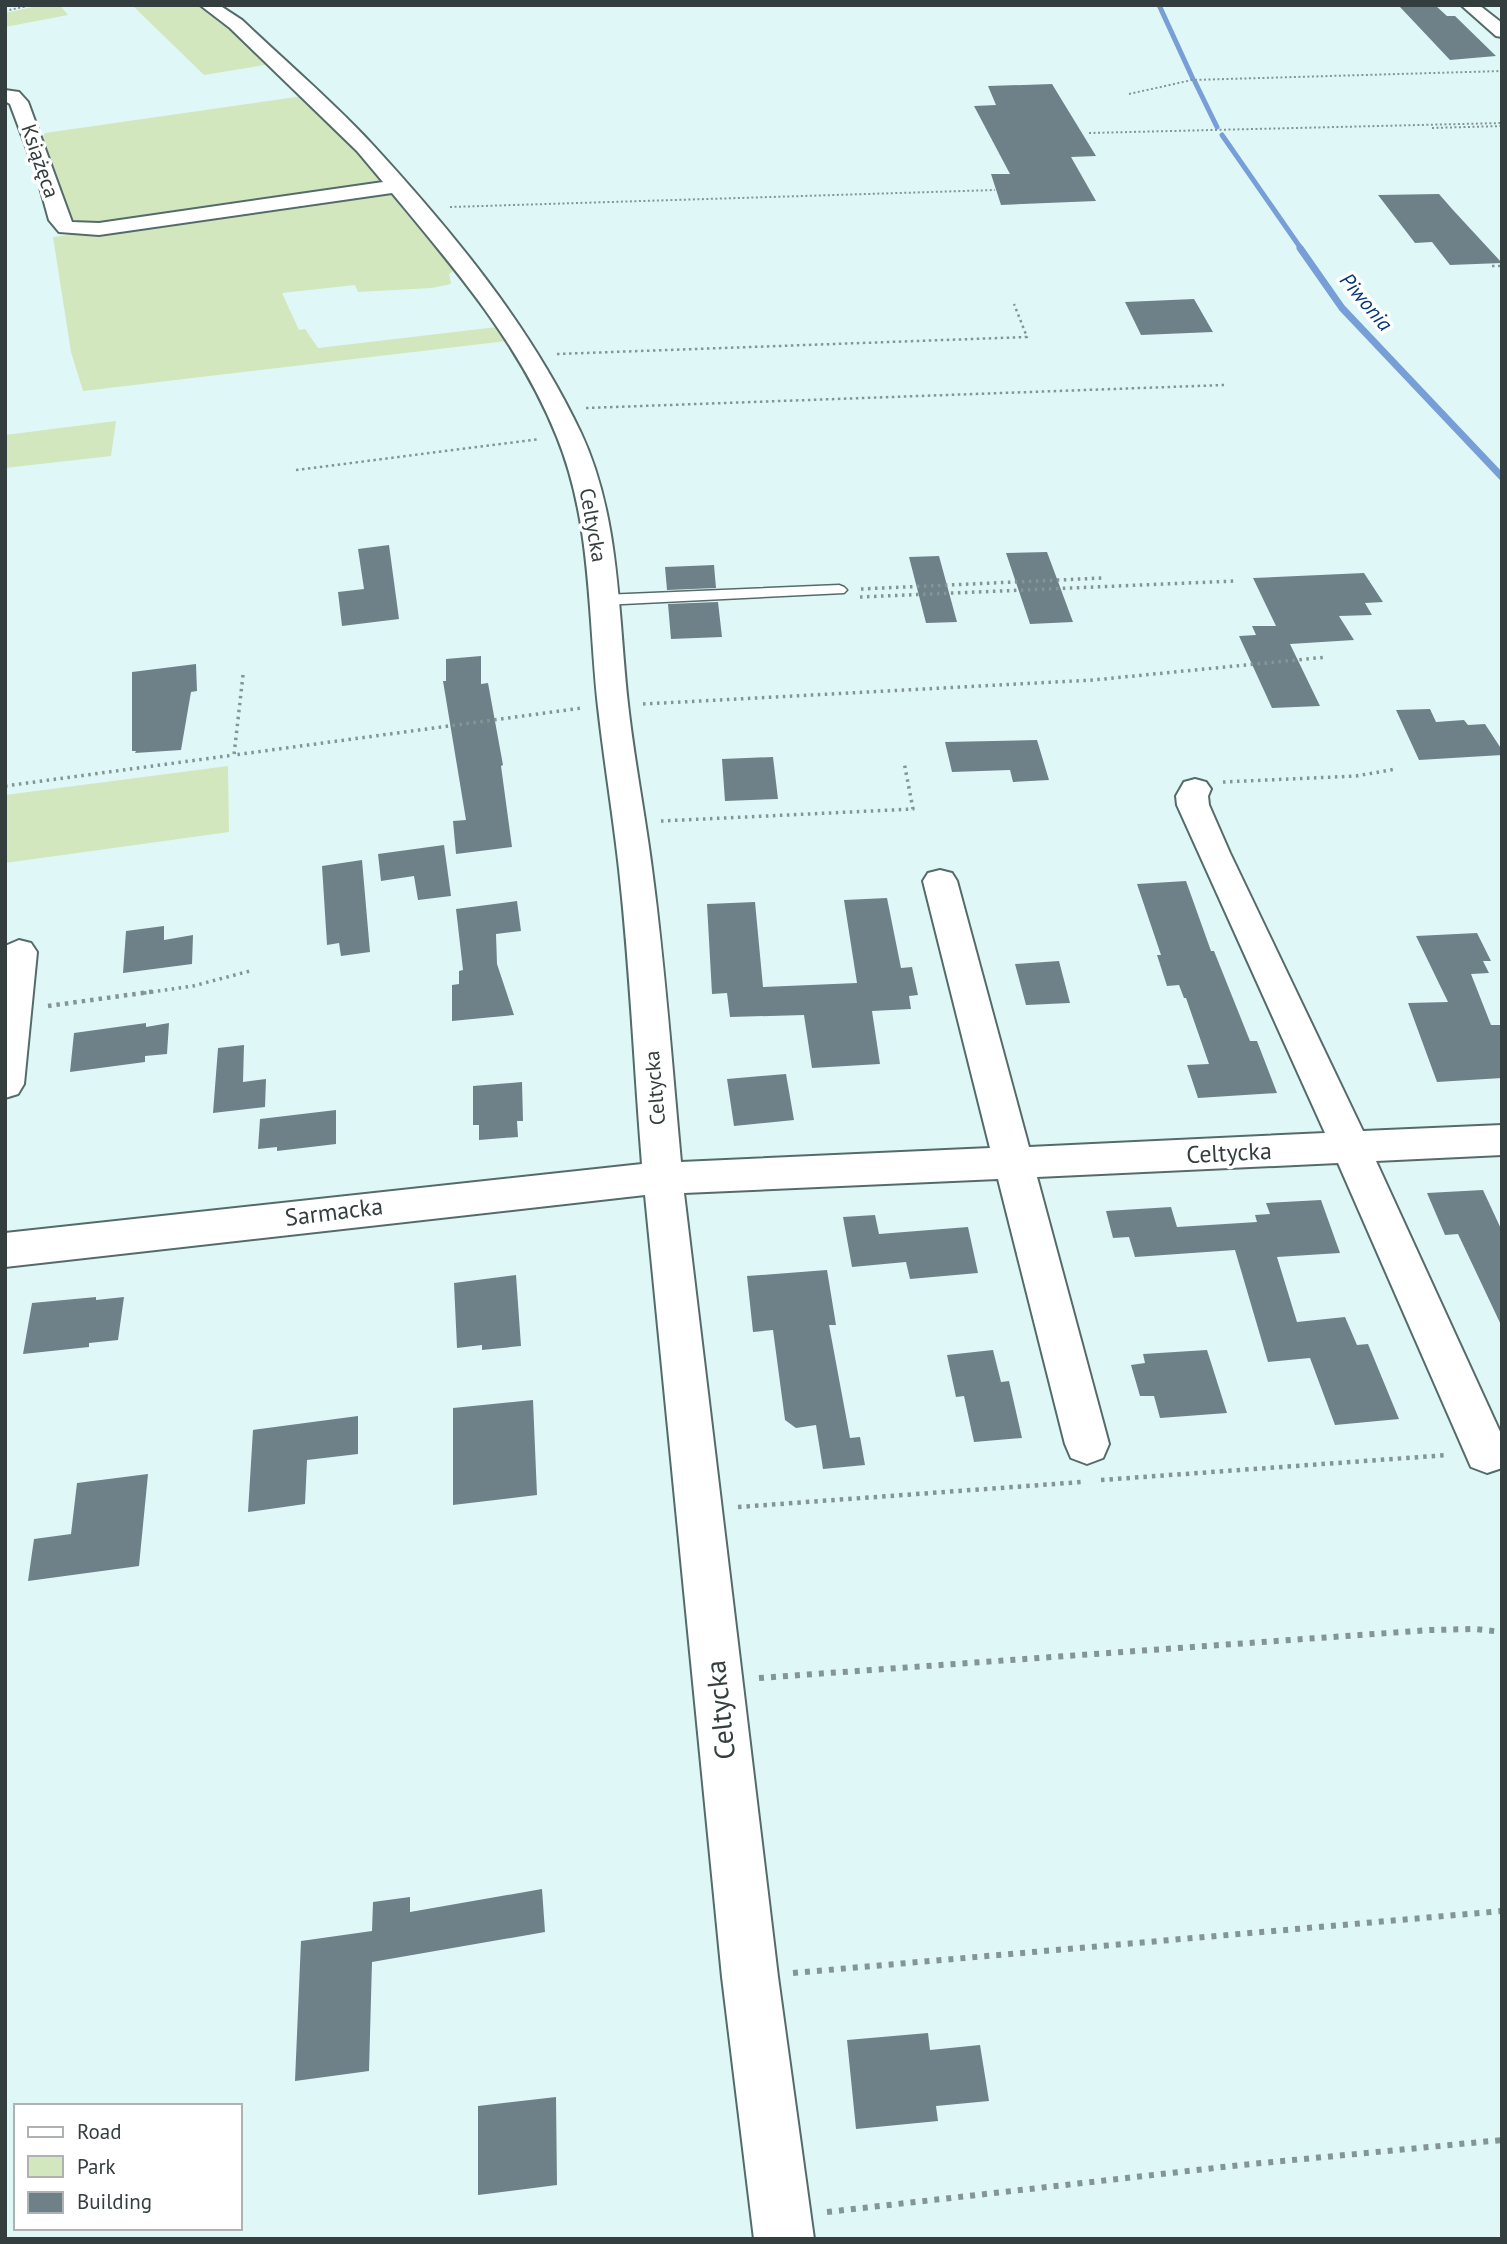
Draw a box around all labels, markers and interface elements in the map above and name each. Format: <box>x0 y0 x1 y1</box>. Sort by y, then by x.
street label: Książęca <box>15 120 66 201</box>
water label: Piwonia <box>1334 267 1399 337</box>
street label: Celtycka <box>574 486 613 564</box>
street label: Celtycka <box>638 1050 671 1126</box>
street label: Celtycka <box>1186 1135 1272 1170</box>
street label: Sarmacka <box>283 1190 385 1233</box>
street label: Celtycka <box>696 1659 743 1762</box>
legend <box>14 2104 242 2230</box>
text: Road <box>77 2118 121 2145</box>
text: Park <box>77 2153 116 2180</box>
text: Building <box>77 2188 152 2215</box>

